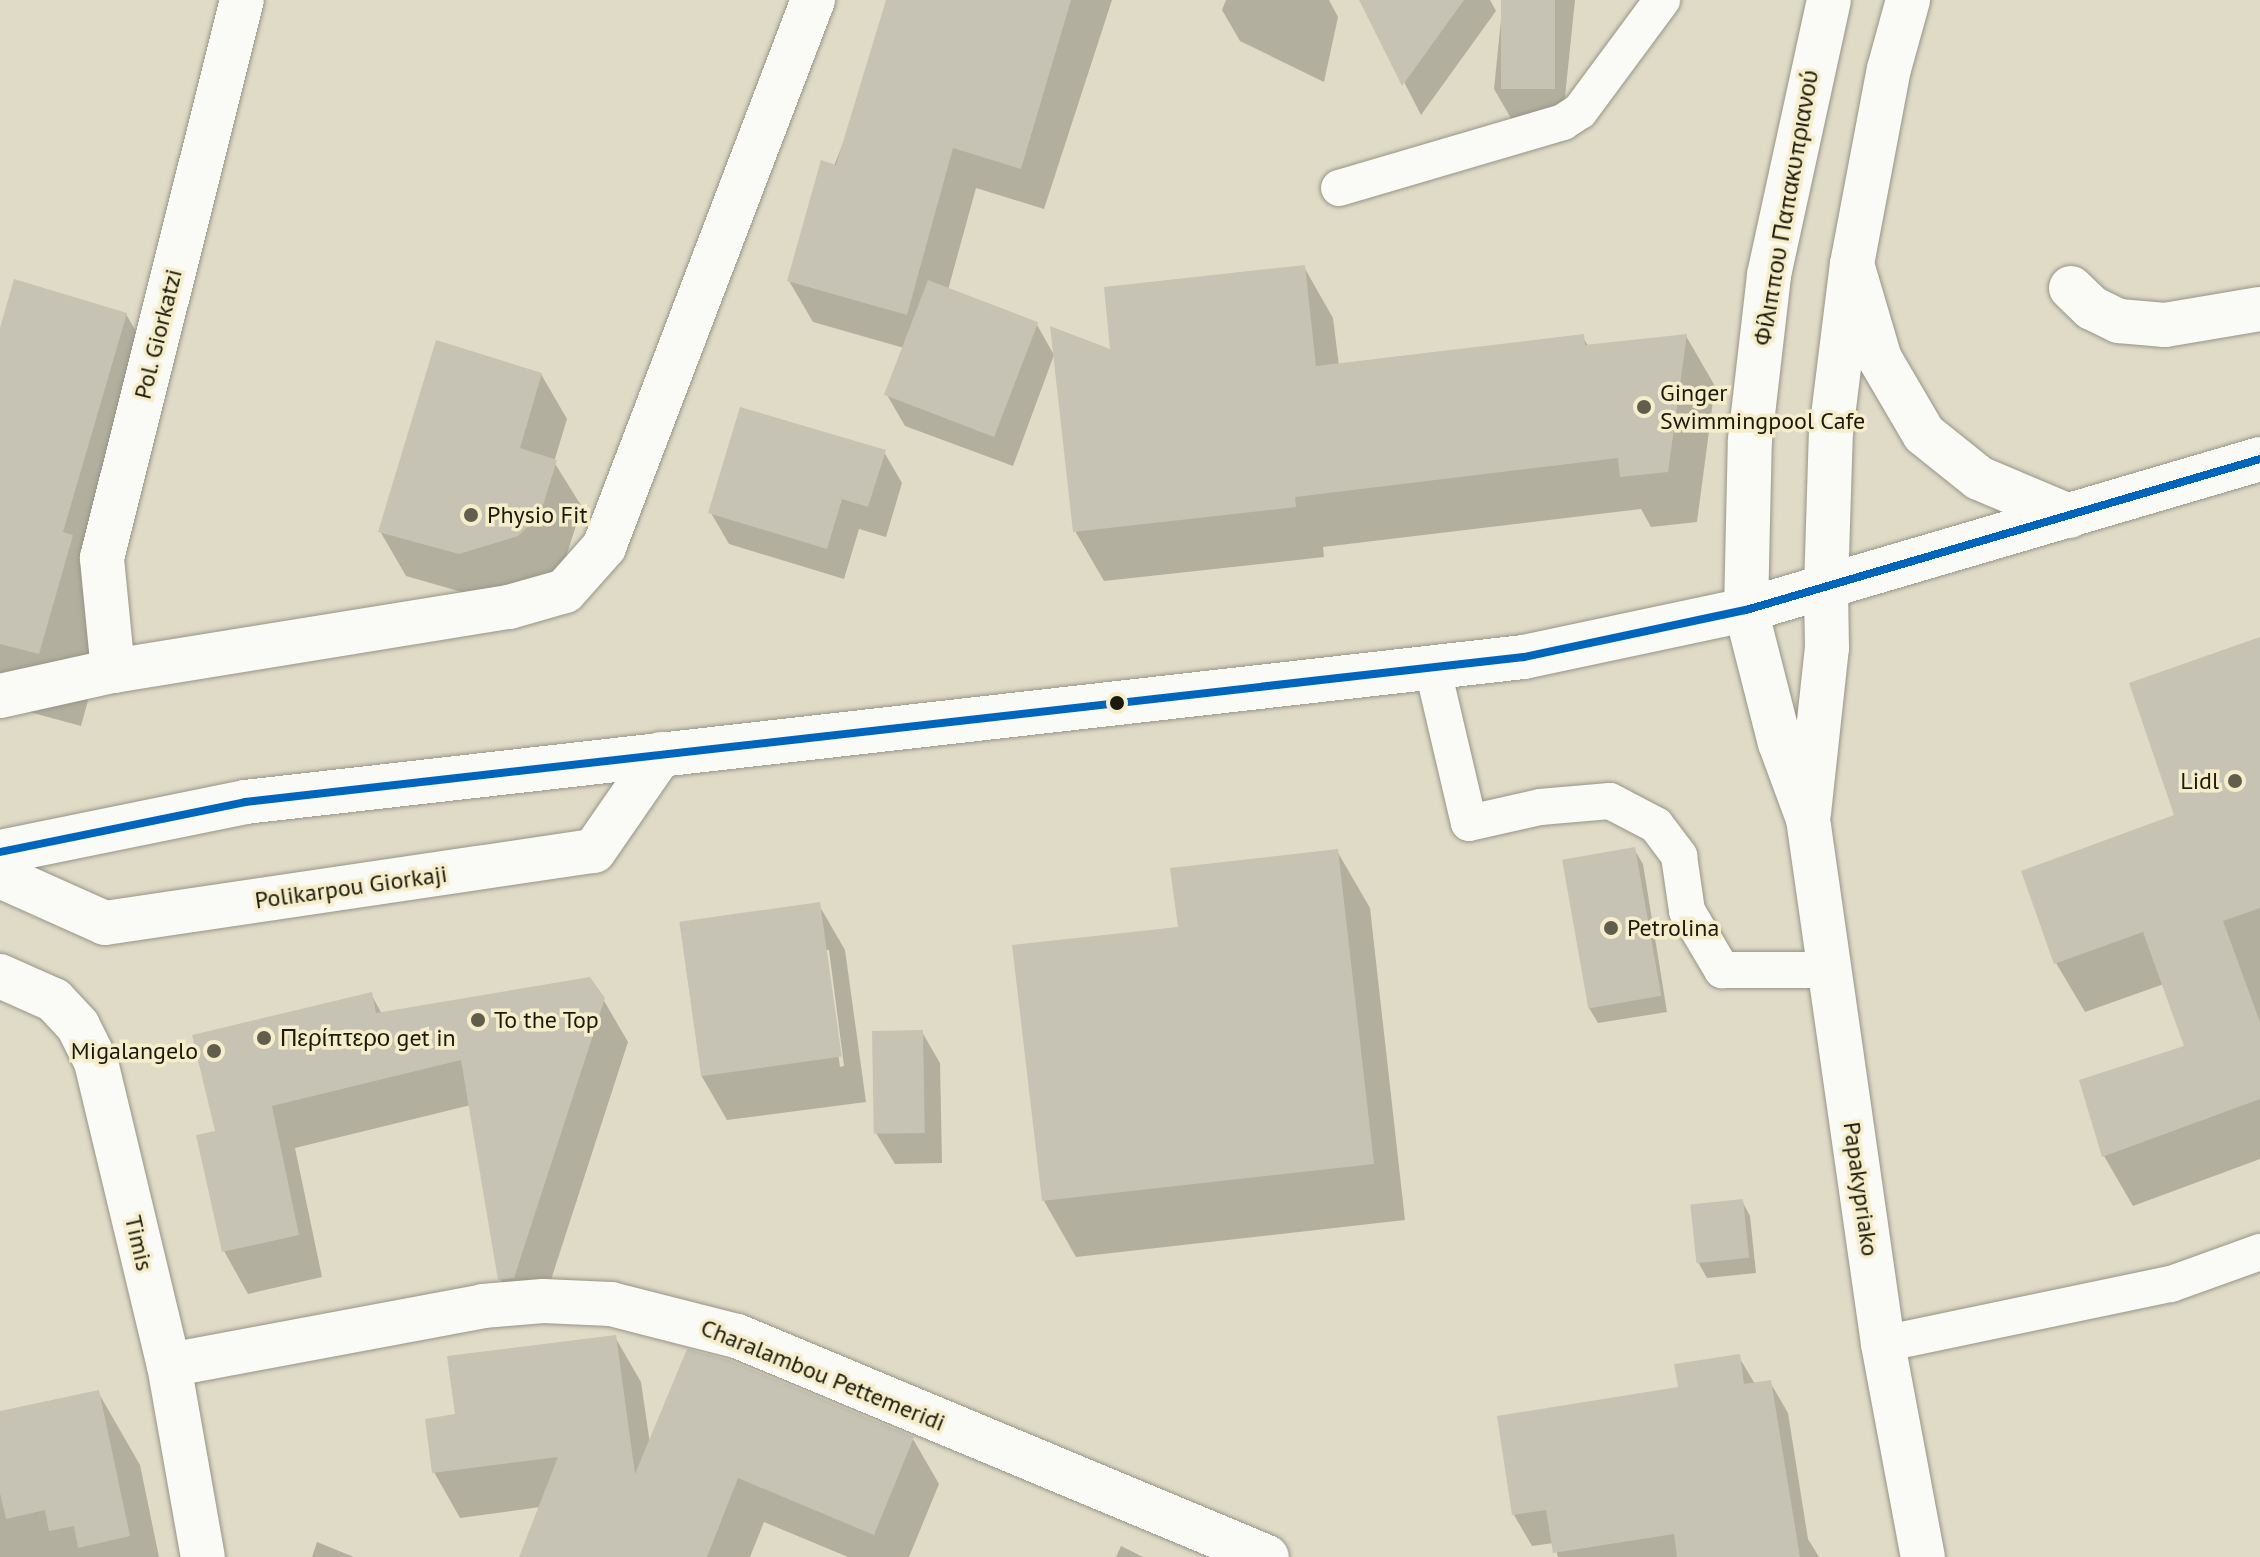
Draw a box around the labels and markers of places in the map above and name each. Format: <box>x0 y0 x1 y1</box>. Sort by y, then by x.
place label: Ginger Swimmingpool Cafe <box>1660 379 1865 435</box>
marker: Ginger Swimmingpool Cafe <box>1635 398 1653 416</box>
place label: Physio Fit <box>487 501 588 529</box>
marker: Physio Fit <box>462 506 480 524</box>
unlabelled marker <box>1109 695 1125 711</box>
place label: Lidl <box>2180 767 2219 795</box>
marker: Lidl <box>2226 772 2244 790</box>
place label: Petrolina <box>1627 914 1719 942</box>
marker: Petrolina <box>1602 919 1620 937</box>
place label: To the Top <box>494 1006 599 1034</box>
marker: To the Top <box>469 1011 487 1029</box>
place label: Περίπτερο get in <box>280 1024 456 1052</box>
marker: Περίπτερο get in <box>255 1029 273 1047</box>
place label: Migalangelo <box>71 1037 198 1065</box>
marker: Migalangelo <box>205 1042 223 1060</box>

